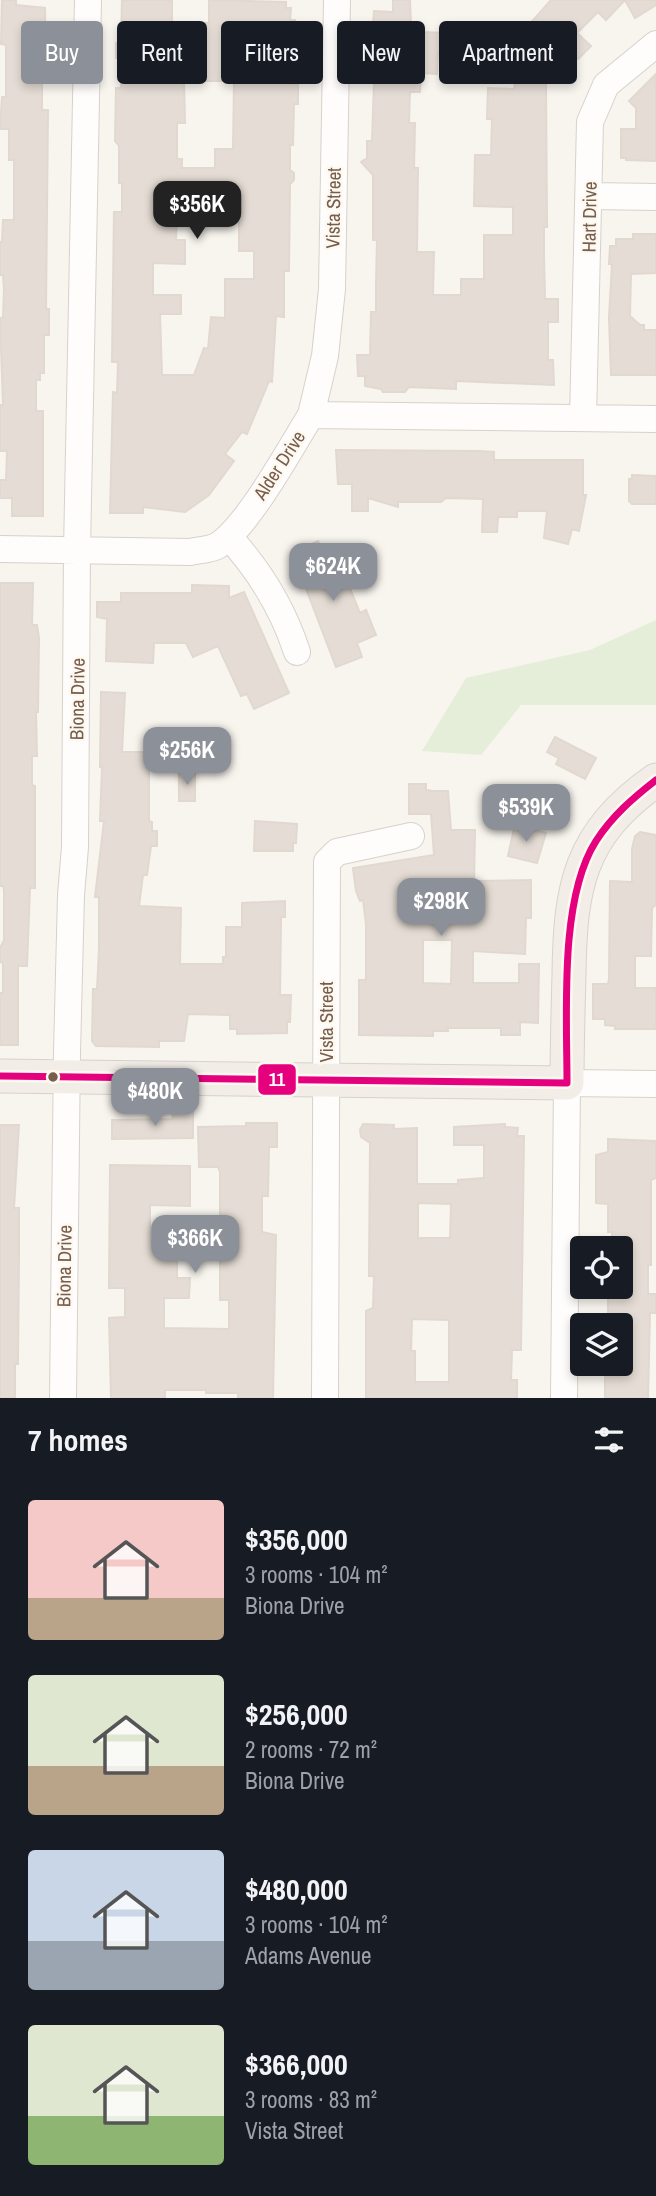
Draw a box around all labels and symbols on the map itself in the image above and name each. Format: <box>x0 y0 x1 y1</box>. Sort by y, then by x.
street label: Vista Street <box>319 167 347 249</box>
street label: Hart Drive <box>575 181 603 253</box>
pin: $356K <box>148 182 246 241</box>
street label: Alder Drive <box>246 425 311 506</box>
pin: $624K <box>284 544 382 603</box>
street label: Biona Drive <box>63 658 91 740</box>
pin: $256K <box>138 728 236 787</box>
pin: $539K <box>477 784 575 844</box>
pin: $298K <box>392 878 490 938</box>
street label: Vista Street <box>313 981 339 1063</box>
line badge: 11 <box>257 1063 297 1096</box>
text: 11 <box>269 1066 286 1092</box>
pin: $480K <box>106 1068 204 1128</box>
unlabelled marker <box>46 1070 60 1084</box>
pin: $366K <box>146 1216 244 1275</box>
street label: Biona Drive <box>50 1225 78 1307</box>

